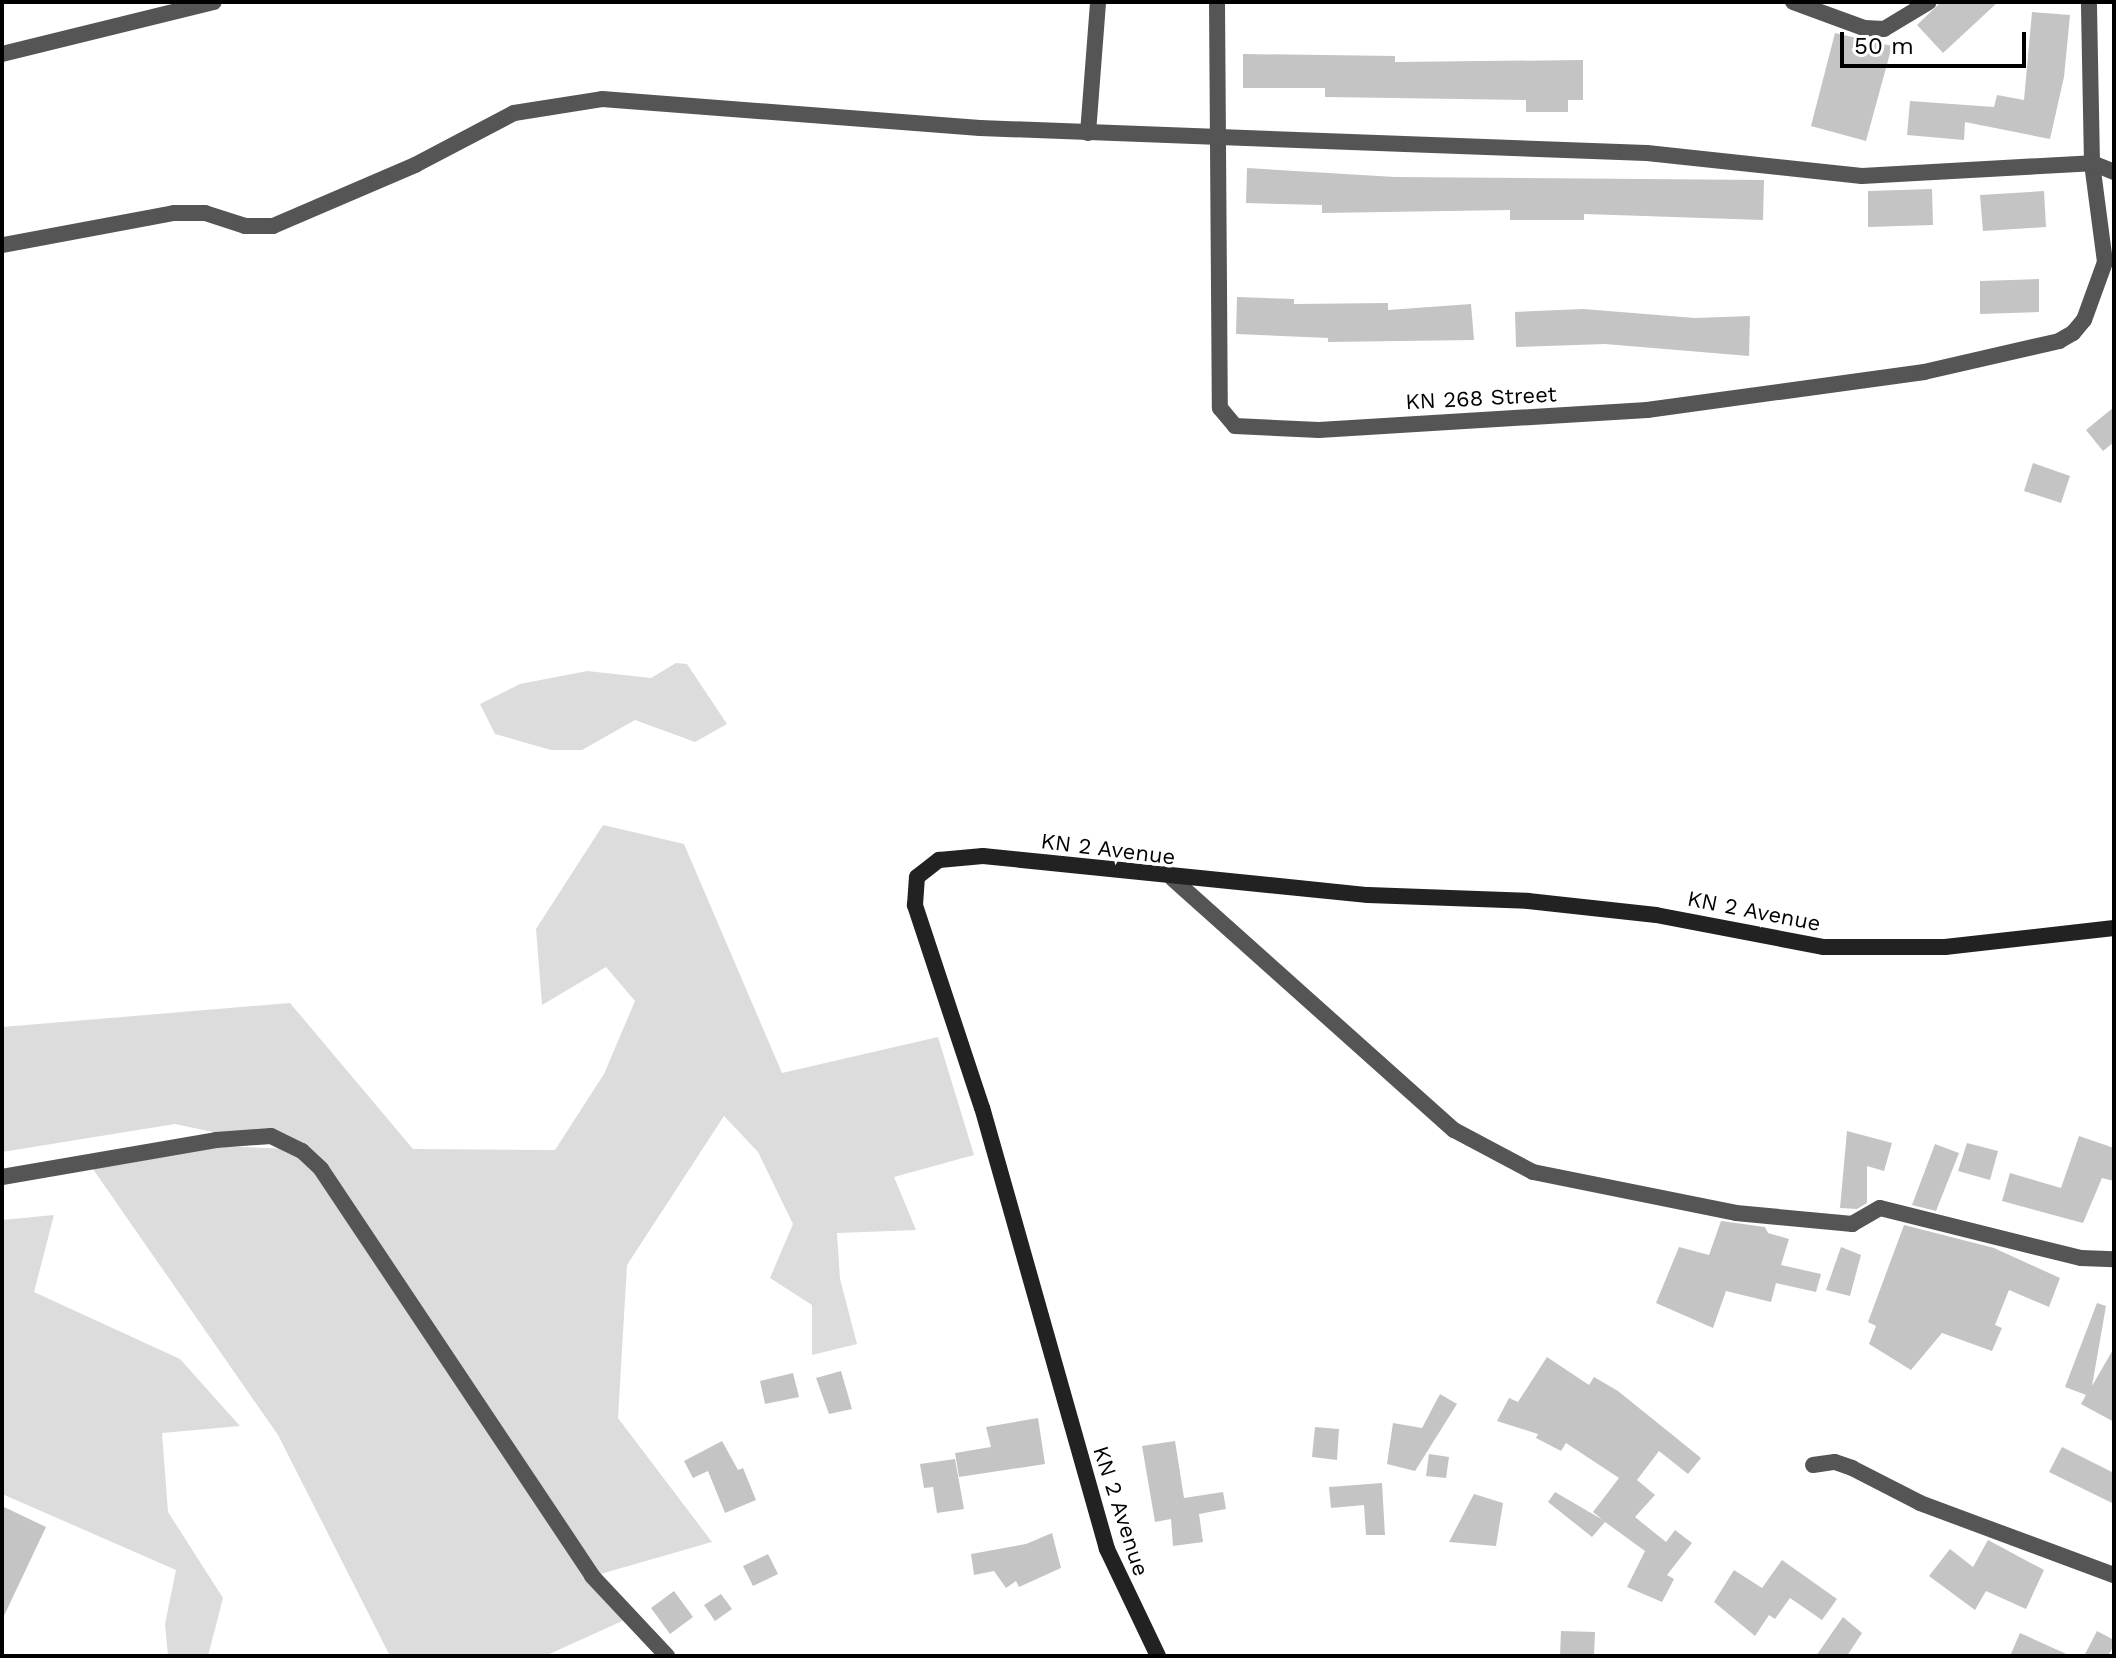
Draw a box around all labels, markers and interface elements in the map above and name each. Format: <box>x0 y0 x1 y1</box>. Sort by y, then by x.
scale bar <box>1844 16 2030 66</box>
text: 50 m <box>1854 32 1914 60</box>
street label: KN 268 Street <box>1405 381 1557 415</box>
street label: KN 2 Avenue <box>1039 828 1177 870</box>
street label: KN 2 Avenue <box>1685 885 1823 937</box>
street label: KN 2 Avenue <box>1087 1442 1155 1580</box>

